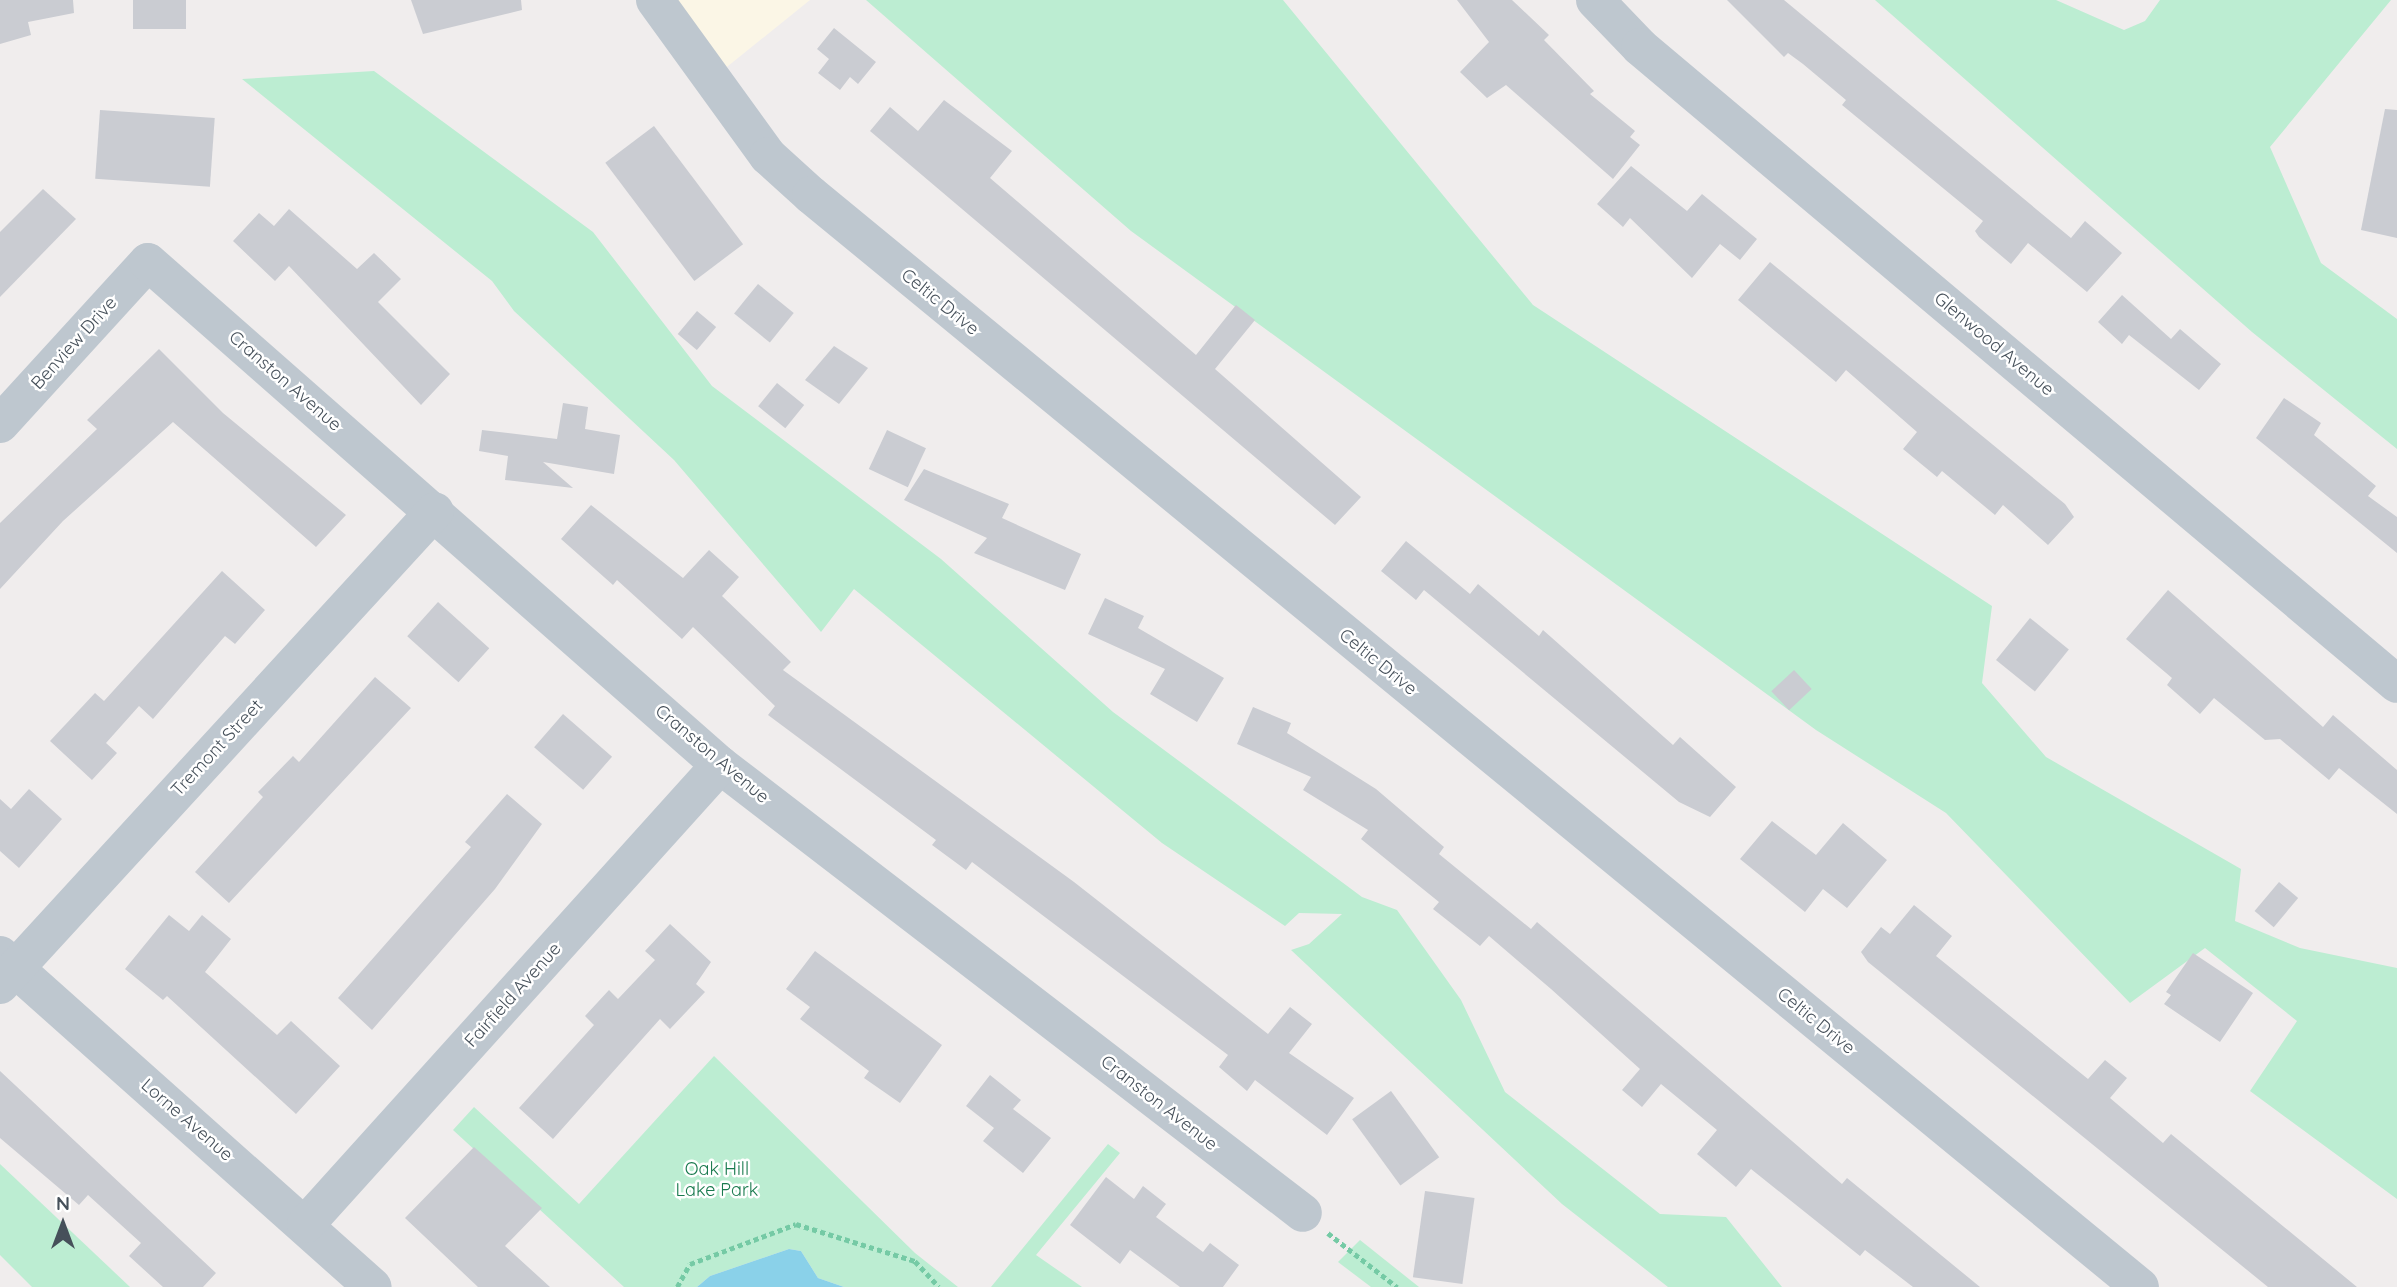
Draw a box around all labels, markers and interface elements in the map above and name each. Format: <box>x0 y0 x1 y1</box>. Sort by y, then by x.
street label: Celtic Drive <box>897 264 983 340</box>
street label: Glenwood Avenue <box>1930 288 2058 400</box>
street label: Benview Drive <box>27 292 121 394</box>
street label: Cranston Avenue <box>224 326 346 436</box>
street label: Celtic Drive <box>1335 624 1421 700</box>
street label: Tremont Street <box>167 695 267 801</box>
street label: Cranston Avenue <box>651 700 773 808</box>
street label: Fairfield Avenue <box>460 938 566 1052</box>
street label: Celtic Drive <box>1773 983 1859 1059</box>
street label: Cranston Avenue <box>1096 1051 1222 1155</box>
street label: Lorne Avenue <box>137 1074 237 1166</box>
park label: Oak Hill Lake Park <box>676 1159 758 1202</box>
north arrow <box>28 1189 98 1259</box>
text: N <box>56 1191 70 1215</box>

